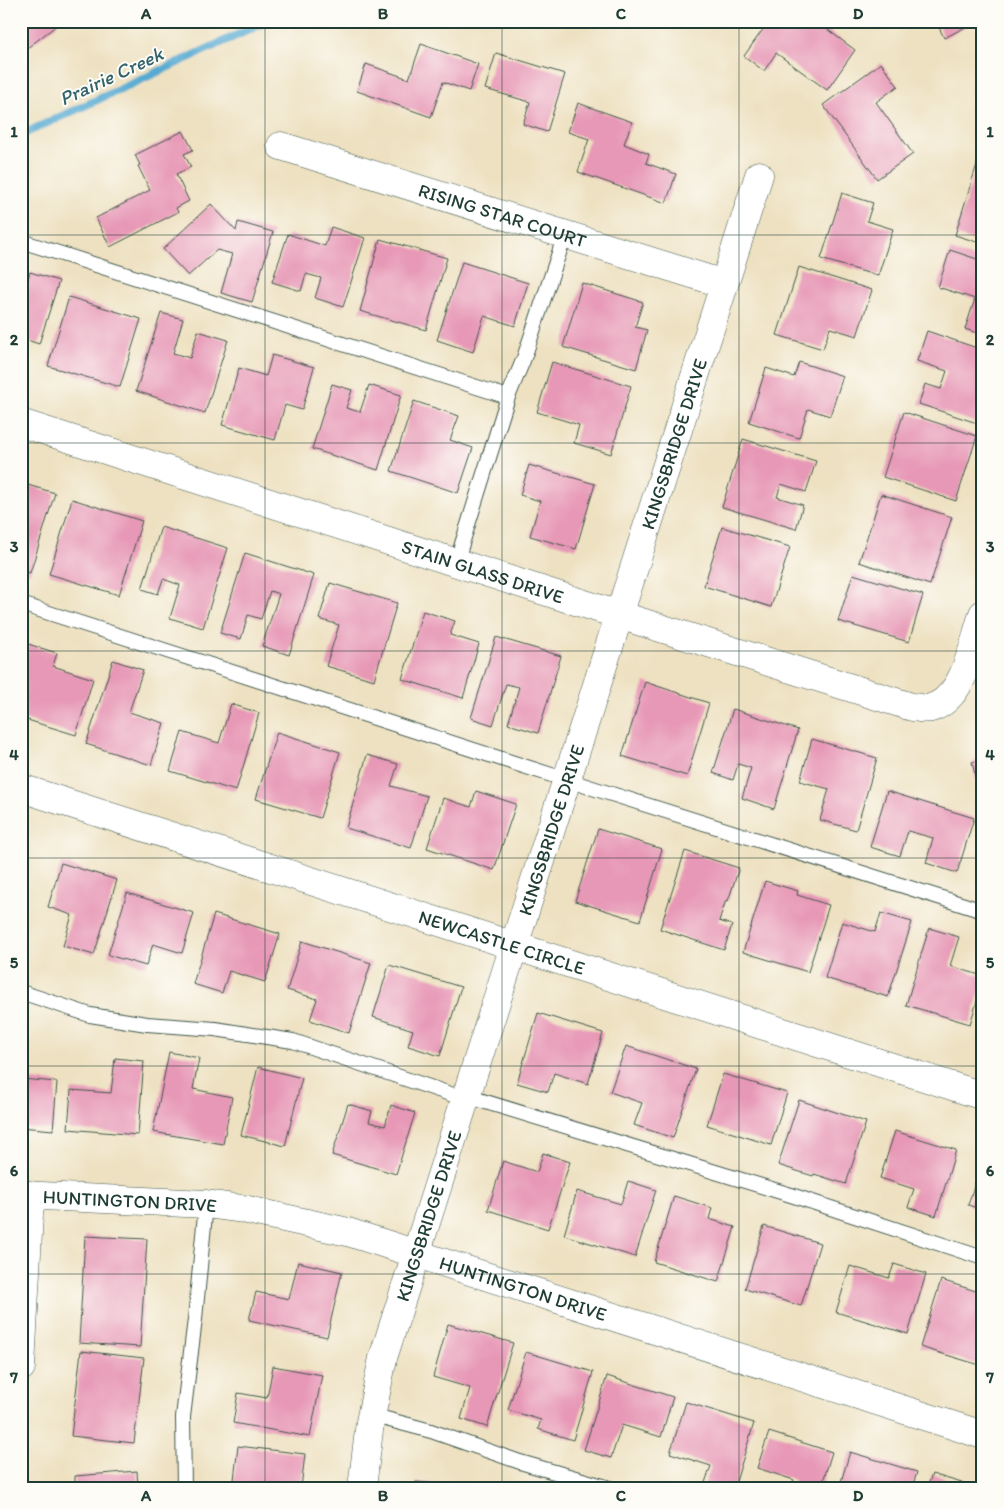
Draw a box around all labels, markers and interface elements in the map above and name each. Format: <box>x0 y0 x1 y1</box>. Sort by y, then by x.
text: A <box>140 4 152 23</box>
text: B <box>378 4 389 23</box>
text: C <box>616 4 627 23</box>
text: D <box>853 4 864 23</box>
water label: Prairie Creek <box>55 41 168 111</box>
text: 1 <box>10 122 18 141</box>
text: 1 <box>986 122 994 141</box>
street label: RISING STAR COURT <box>416 178 590 252</box>
text: 2 <box>10 330 19 349</box>
text: 2 <box>986 330 995 349</box>
street label: KINGSBRIDGE DRIVE <box>636 355 712 532</box>
street label: STAIN GLASS DRIVE <box>399 535 567 608</box>
text: 3 <box>10 537 19 556</box>
text: 3 <box>986 537 995 556</box>
street label: KINGSBRIDGE DRIVE <box>513 741 589 918</box>
text: 4 <box>9 745 19 764</box>
text: 4 <box>985 745 995 764</box>
street label: NEWCASTLE CIRCLE <box>416 905 588 979</box>
text: 5 <box>10 953 19 972</box>
text: 5 <box>986 953 995 972</box>
street label: KINGSBRIDGE DRIVE <box>390 1127 466 1304</box>
text: 6 <box>10 1161 19 1180</box>
text: 6 <box>986 1161 995 1180</box>
street label: HUNTINGTON DRIVE <box>42 1185 219 1217</box>
street label: HUNTINGTON DRIVE <box>437 1251 610 1326</box>
text: 7 <box>9 1368 18 1387</box>
text: 7 <box>985 1368 994 1387</box>
text: A <box>140 1486 152 1505</box>
text: B <box>378 1486 389 1505</box>
text: C <box>616 1486 627 1505</box>
text: D <box>853 1486 864 1505</box>

